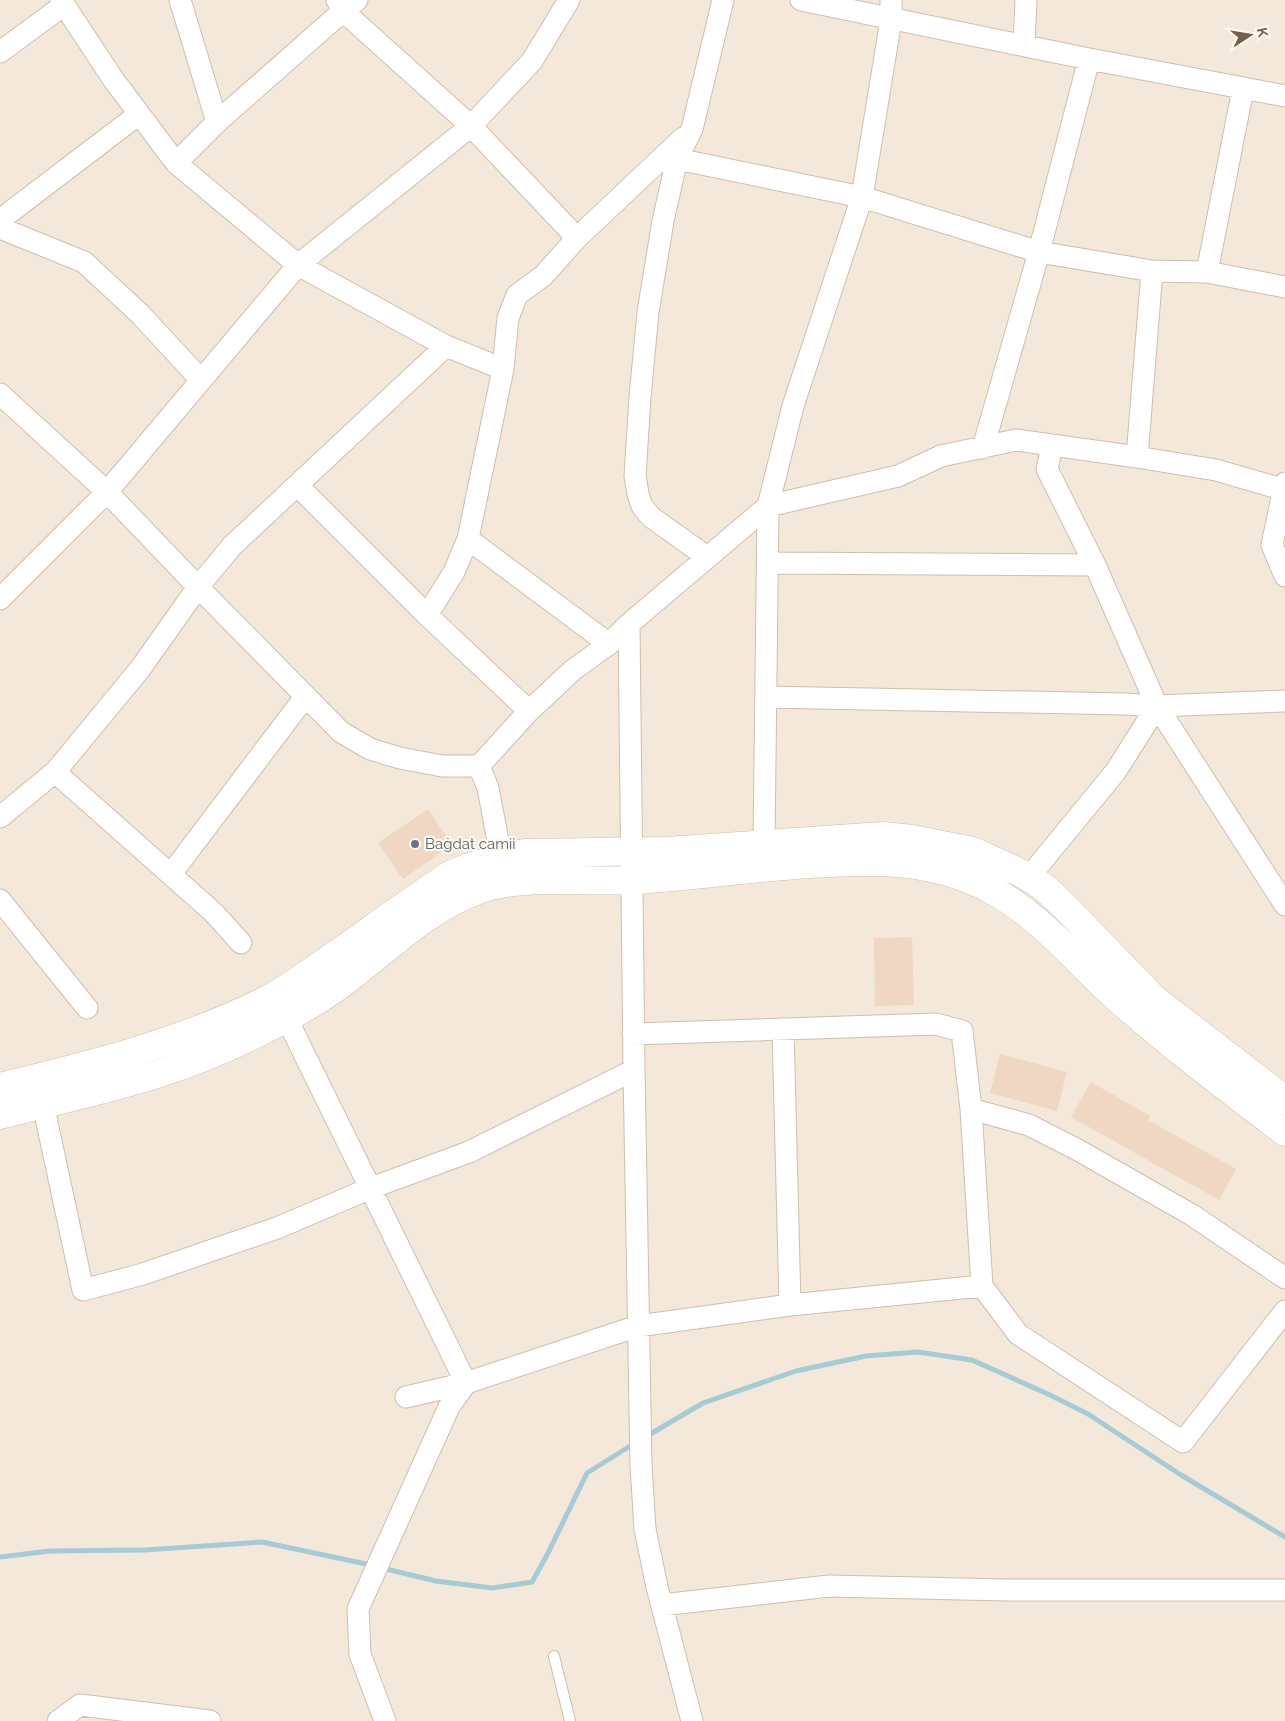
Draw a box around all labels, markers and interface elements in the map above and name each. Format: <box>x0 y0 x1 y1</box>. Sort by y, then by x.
north arrow <box>1225 10 1275 60</box>
text: K <box>1254 26 1272 39</box>
place label: Bağdat camii <box>425 835 515 853</box>
marker: Bağdat camii <box>409 838 421 850</box>

